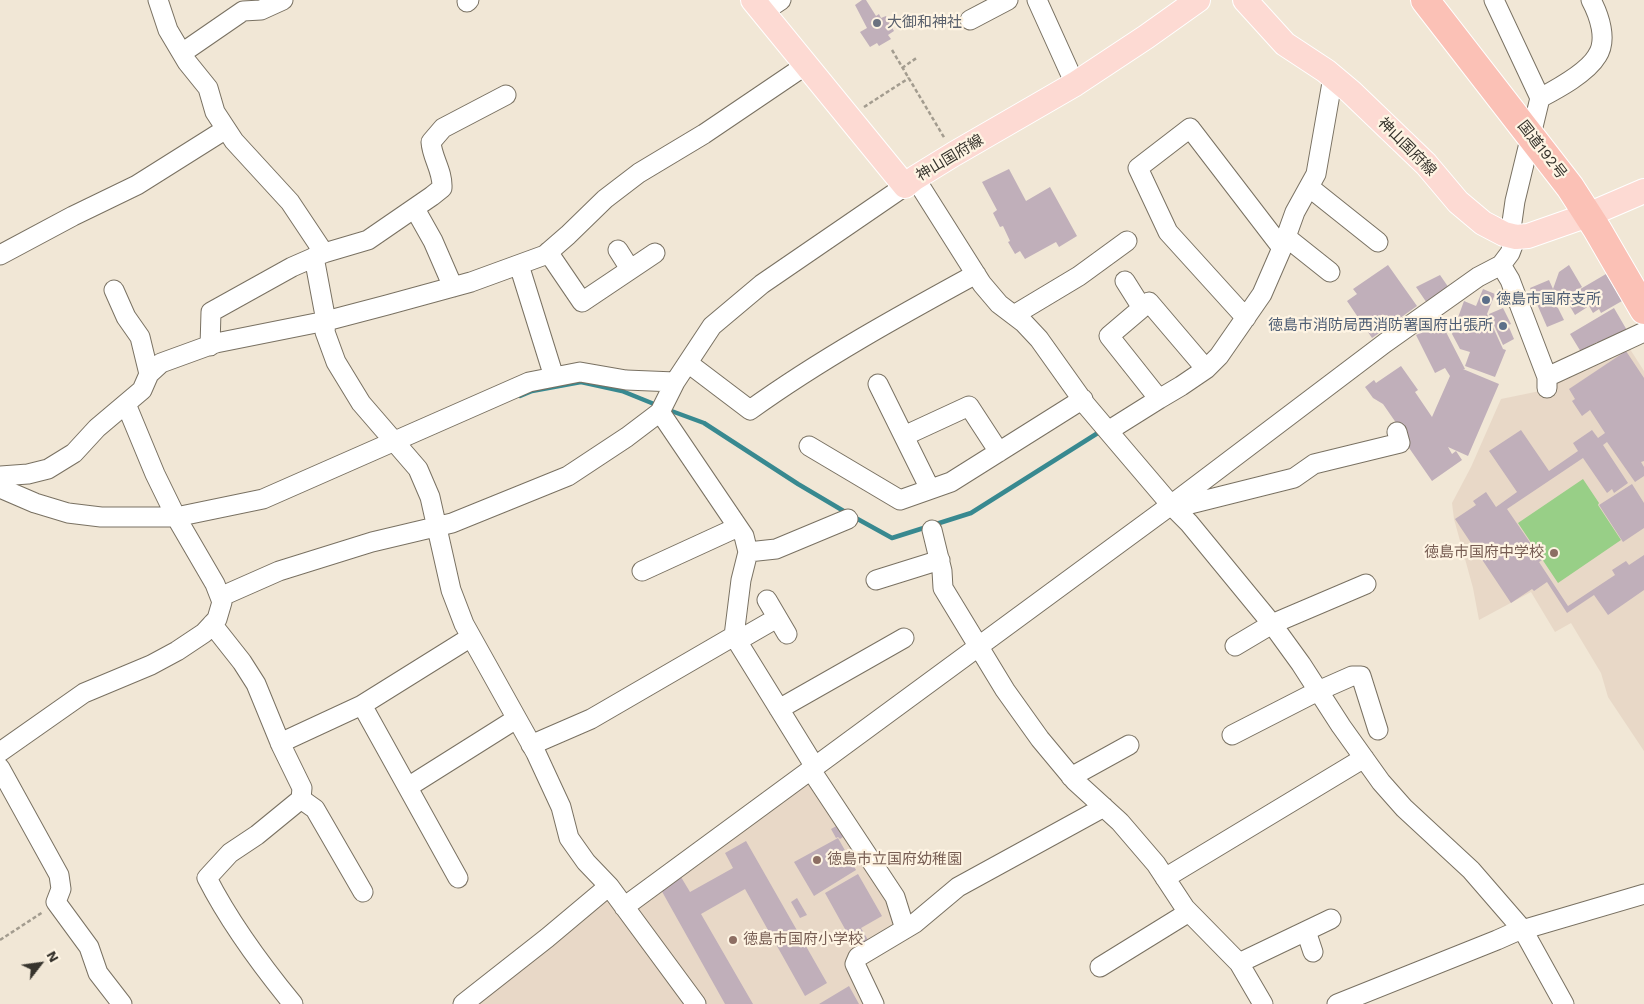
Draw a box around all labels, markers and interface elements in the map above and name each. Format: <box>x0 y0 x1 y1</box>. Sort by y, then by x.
place label: 大御和神社 <box>887 14 962 32</box>
marker: 大御和神社 <box>871 17 883 29</box>
street label: 神山国府線 <box>1374 114 1440 180</box>
street label: 国道192号 <box>1514 117 1570 183</box>
street label: 神山国府線 <box>913 131 987 185</box>
place label: 徳島市国府支所 <box>1496 291 1601 309</box>
marker: 徳島市国府支所 <box>1480 294 1492 306</box>
place label: 徳島市消防局西消防署国府出張所 <box>1268 317 1493 335</box>
marker: 徳島市消防局西消防署国府出張所 <box>1497 320 1509 332</box>
place label: 徳島市国府中学校 <box>1424 544 1544 562</box>
marker: 徳島市国府中学校 <box>1548 547 1560 559</box>
place label: 徳島市立国府幼稚園 <box>827 851 962 869</box>
marker: 徳島市立国府幼稚園 <box>811 854 823 866</box>
place label: 徳島市国府小学校 <box>743 931 863 949</box>
marker: 徳島市国府小学校 <box>727 934 739 946</box>
north arrow <box>15 939 65 989</box>
text: N <box>43 948 63 965</box>

